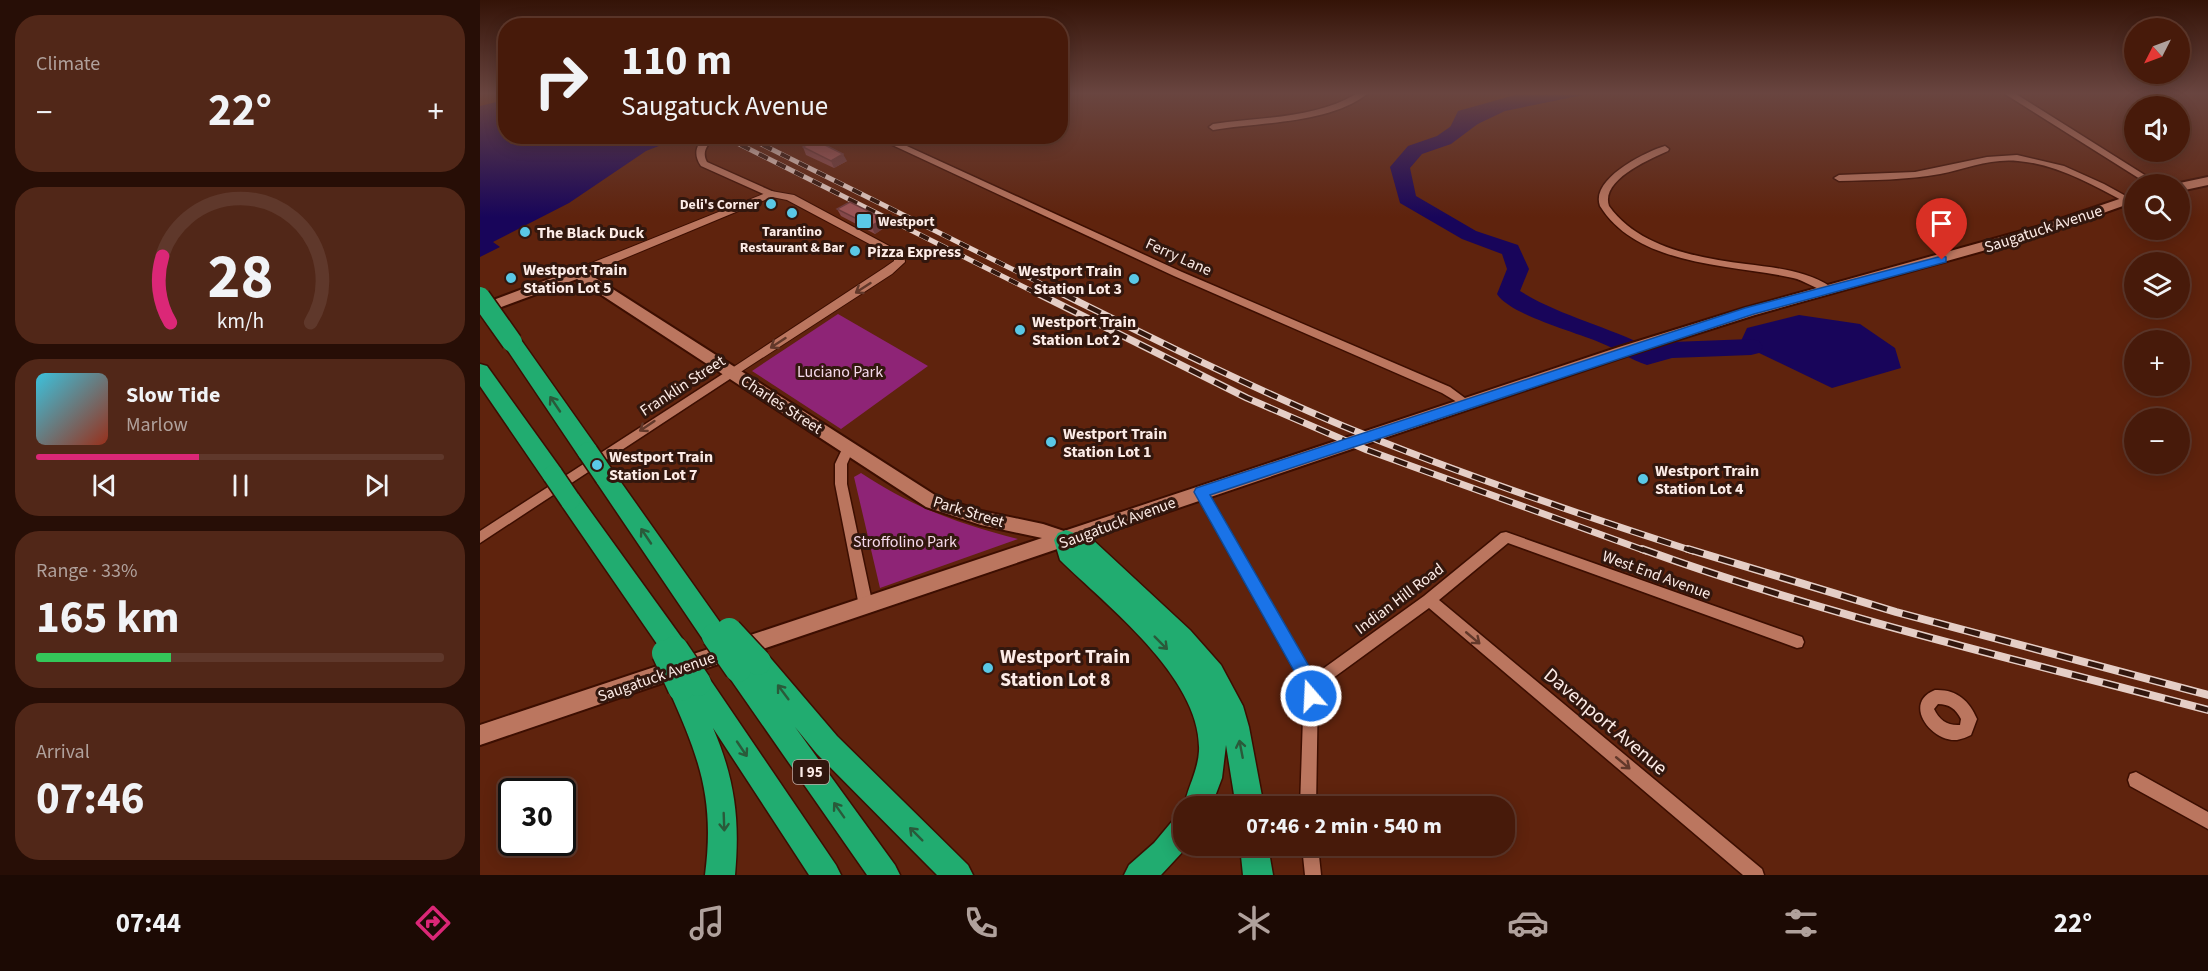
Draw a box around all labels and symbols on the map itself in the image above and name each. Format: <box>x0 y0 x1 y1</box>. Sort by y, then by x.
north arrow <box>2124 18 2190 84</box>
place label: Deli's Corner <box>680 195 759 215</box>
marker: Deli's Corner <box>764 197 778 211</box>
pin <box>1916 198 1967 260</box>
street label: Saugatuck Avenue <box>1982 199 2105 258</box>
marker: Tarantino Restaurant & Bar <box>785 206 799 220</box>
marker: Westport <box>855 212 873 230</box>
place label: Westport <box>878 212 935 232</box>
place label: The Black Duck <box>537 222 644 244</box>
place label: Tarantino Restaurant & Bar <box>740 222 845 258</box>
marker: The Black Duck <box>518 225 532 239</box>
street label: Ferry Lane <box>1142 233 1215 281</box>
place label: Pizza Express <box>867 241 961 263</box>
marker: Pizza Express <box>848 244 862 258</box>
place label: Westport Train Station Lot 5 <box>523 259 627 299</box>
place label: Westport Train Station Lot 3 <box>1018 260 1122 300</box>
marker: Westport Train Station Lot 5 <box>504 271 518 285</box>
marker: Westport Train Station Lot 3 <box>1127 272 1141 286</box>
one-way arrow <box>855 282 872 294</box>
place label: Westport Train Station Lot 2 <box>1032 311 1136 351</box>
marker: Westport Train Station Lot 2 <box>1013 323 1027 337</box>
one-way arrow <box>769 337 786 350</box>
street label: Franklin Street <box>636 350 730 422</box>
park label: Luciano Park <box>797 361 883 383</box>
street label: Charles Street <box>736 370 827 440</box>
one-way arrow <box>549 396 561 412</box>
one-way arrow <box>639 420 656 433</box>
place label: Westport Train Station Lot 1 <box>1063 423 1167 463</box>
marker: Westport Train Station Lot 1 <box>1044 435 1058 449</box>
place label: Westport Train Station Lot 7 <box>609 446 713 486</box>
marker: Westport Train Station Lot 7 <box>590 458 604 472</box>
place label: Westport Train Station Lot 4 <box>1655 460 1759 500</box>
marker: Westport Train Station Lot 4 <box>1636 472 1650 486</box>
street label: Park Street <box>930 491 1007 533</box>
street label: Saugatuck Avenue <box>1056 492 1179 554</box>
one-way arrow <box>639 528 651 545</box>
park label: Stroffolino Park <box>853 531 957 553</box>
street label: West End Avenue <box>1599 545 1714 605</box>
street label: Indian Hill Road <box>1351 558 1448 639</box>
one-way arrow <box>1465 631 1481 644</box>
one-way arrow <box>1154 636 1168 651</box>
place label: Westport Train Station Lot 8 <box>1000 643 1130 694</box>
street label: Saugatuck Avenue <box>595 647 718 707</box>
marker: Westport Train Station Lot 8 <box>981 661 995 675</box>
street label: Davenport Avenue <box>1537 662 1673 782</box>
position arrow <box>1279 664 1343 728</box>
one-way arrow <box>777 684 789 700</box>
one-way arrow <box>736 740 748 757</box>
one-way arrow <box>1235 740 1246 759</box>
one-way arrow <box>1615 756 1630 770</box>
road number: I 95 <box>793 760 829 784</box>
speed limit sign: 30 <box>498 778 576 856</box>
one-way arrow <box>832 803 845 819</box>
one-way arrow <box>719 812 730 832</box>
one-way arrow <box>908 827 923 842</box>

